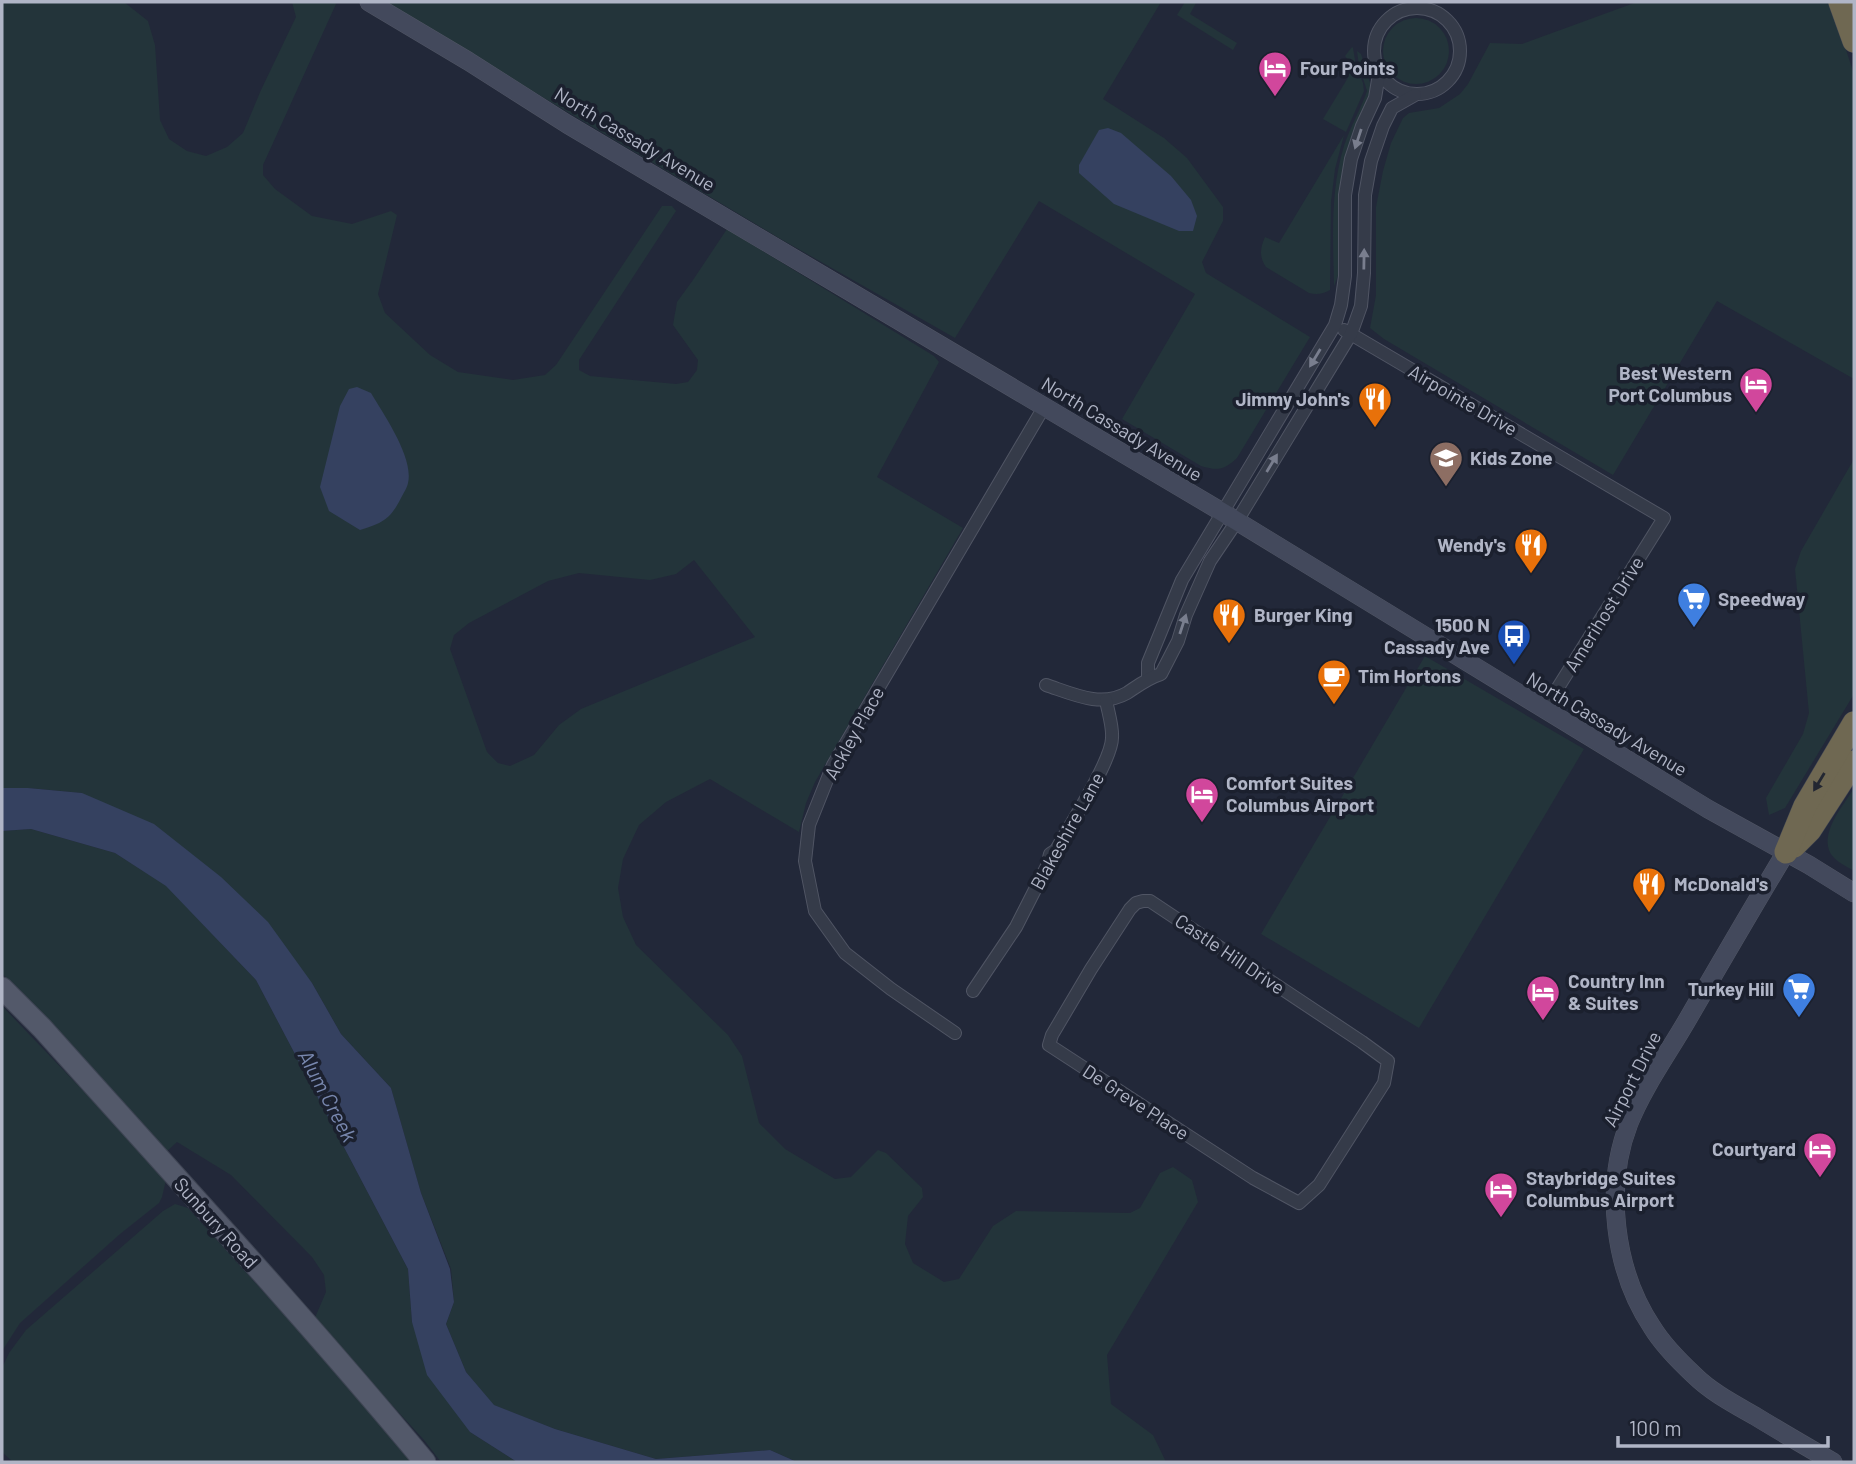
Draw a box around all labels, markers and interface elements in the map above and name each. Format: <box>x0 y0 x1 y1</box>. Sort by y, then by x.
hotel icon: Four Points <box>1256 49 1294 98</box>
place label: Four Points <box>1300 56 1395 79</box>
street label: North Cassady Avenue <box>551 81 720 196</box>
one-way arrow <box>1352 128 1363 149</box>
one-way arrow <box>1358 248 1370 270</box>
one-way arrow <box>1308 348 1321 367</box>
street label: Airpointe Drive <box>1405 359 1522 440</box>
place label: Best Western Port Columbus <box>1609 361 1732 406</box>
hotel icon: Best Western Port Columbus <box>1737 365 1775 414</box>
street label: North Cassady Avenue <box>1038 371 1207 486</box>
restaurant icon: Jimmy John's <box>1356 380 1394 429</box>
place label: Jimmy John's <box>1235 387 1350 410</box>
school or university icon: Kids Zone <box>1427 439 1465 488</box>
place label: Kids Zone <box>1470 446 1553 469</box>
one-way arrow <box>1266 454 1279 473</box>
restaurant icon: Wendy's <box>1512 526 1550 575</box>
place label: Wendy's <box>1437 533 1506 556</box>
street label: Amerihost Drive <box>1559 552 1648 676</box>
supermarket icon: Speedway <box>1675 580 1713 629</box>
place label: Speedway <box>1718 587 1806 610</box>
restaurant icon: Burger King <box>1210 596 1248 645</box>
place label: Burger King <box>1254 603 1353 626</box>
place label: 1500 N Cassady Ave <box>1384 613 1490 658</box>
one-way arrow <box>1178 614 1189 635</box>
bus stop icon: 1500 N Cassady Ave <box>1495 617 1533 666</box>
cafe icon: Tim Hortons <box>1315 657 1353 706</box>
place label: Tim Hortons <box>1358 664 1461 687</box>
street label: North Cassady Avenue <box>1523 666 1692 781</box>
street label: Ackley Place <box>819 682 889 783</box>
street label: Blakeshire Lane <box>1025 768 1108 894</box>
place label: Comfort Suites Columbus Airport <box>1226 771 1374 816</box>
one-way arrow <box>1813 772 1825 791</box>
hotel icon: Comfort Suites Columbus Airport <box>1183 775 1221 824</box>
restaurant icon: McDonald's <box>1630 865 1668 914</box>
place label: McDonald's <box>1674 872 1768 895</box>
street label: Castle Hill Drive <box>1171 908 1290 999</box>
place label: Country Inn & Suites <box>1568 969 1665 1014</box>
supermarket icon: Turkey Hill <box>1780 970 1818 1019</box>
hotel icon: Country Inn & Suites <box>1524 973 1562 1022</box>
place label: Turkey Hill <box>1688 977 1774 1000</box>
street label: Airport Drive <box>1598 1027 1665 1130</box>
water label: Alum Creek <box>294 1045 363 1146</box>
street label: De Greve Place <box>1079 1059 1194 1144</box>
hotel icon: Courtyard <box>1801 1130 1839 1179</box>
place label: Courtyard <box>1712 1137 1796 1160</box>
place label: Staybridge Suites Columbus Airport <box>1526 1166 1676 1211</box>
hotel icon: Staybridge Suites Columbus Airport <box>1482 1170 1520 1219</box>
street label: Sunbury Road <box>170 1173 263 1273</box>
scale bar <box>1618 1404 1828 1448</box>
text: 100 m <box>1629 1415 1682 1440</box>

